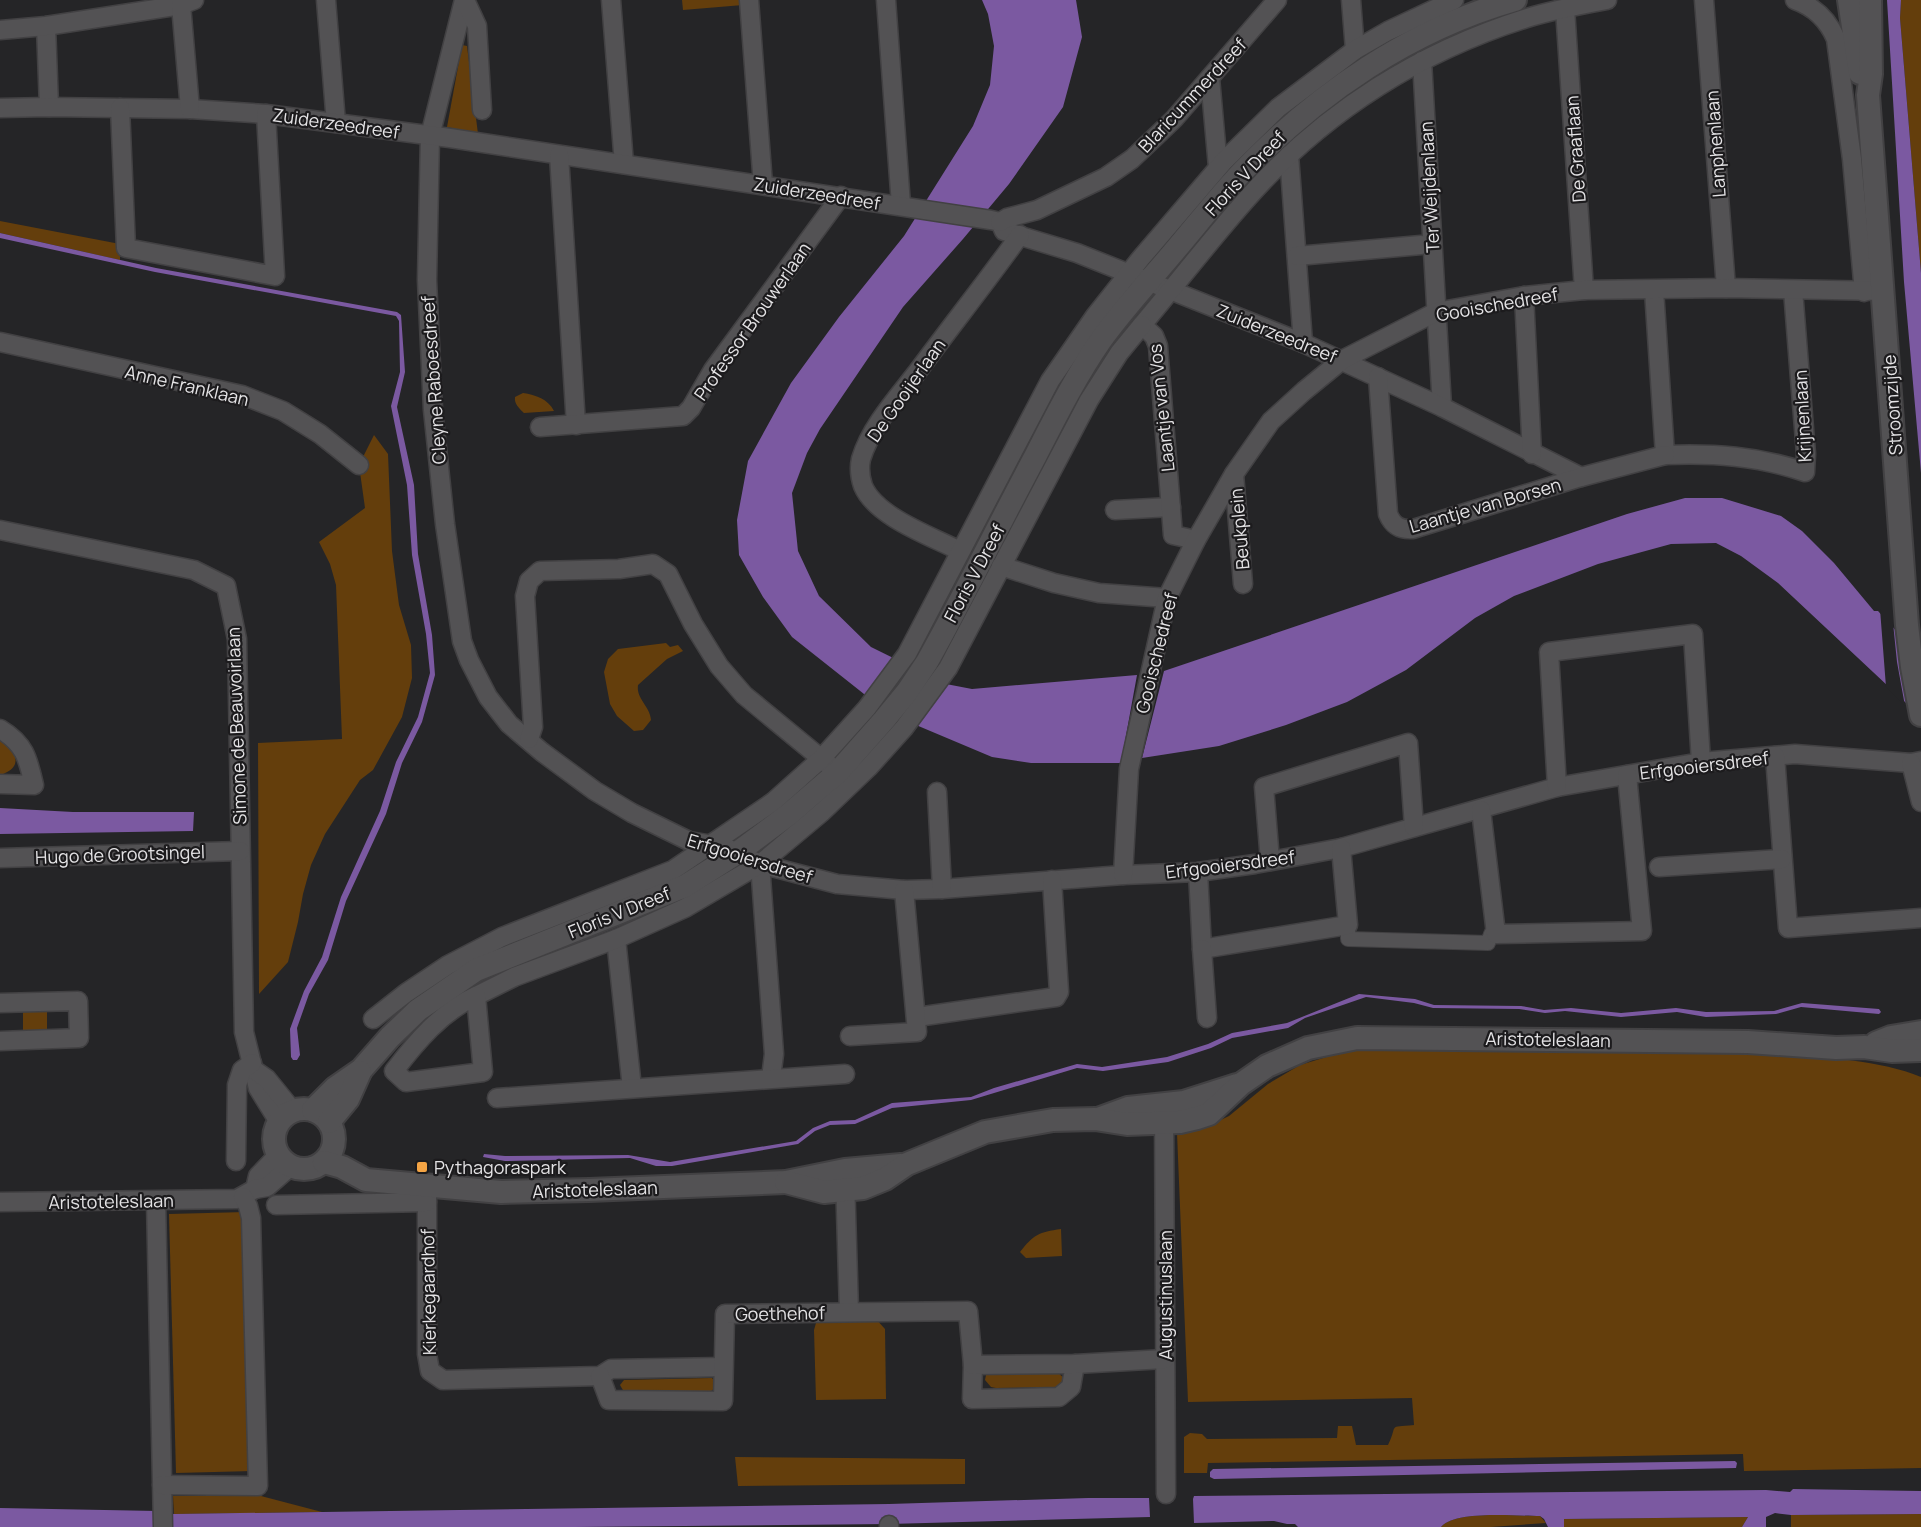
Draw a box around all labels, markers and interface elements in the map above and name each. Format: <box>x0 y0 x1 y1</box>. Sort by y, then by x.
street label: Blaricummerdreef <box>1133 32 1252 157</box>
street label: Lanphenlaan <box>1699 90 1731 198</box>
street label: De Graaflaan <box>1559 95 1591 203</box>
street label: Zuiderzeedreef <box>271 102 402 144</box>
street label: Ter Weijdenlaan <box>1414 121 1444 253</box>
street label: Floris V Dreef <box>1199 125 1291 221</box>
street label: Zuiderzeedreef <box>752 171 883 215</box>
street label: Professor Brouwerlaan <box>688 237 816 405</box>
street label: Gooischedreef <box>1434 281 1560 327</box>
street label: Cleyne Raboesdreef <box>415 294 451 465</box>
street label: Zuiderzeedreef <box>1213 298 1341 368</box>
street label: De Gooijerlaan <box>862 334 950 446</box>
street label: Laantje van Vos <box>1142 343 1180 473</box>
street label: Stroomzijde <box>1877 354 1907 456</box>
street label: Anne Franklaan <box>123 359 251 411</box>
street label: Krijnenlaan <box>1788 369 1816 463</box>
street label: Laantje van Borsen <box>1406 472 1564 538</box>
street label: Beukplein <box>1223 487 1255 571</box>
street label: Floris V Dreef <box>938 519 1010 626</box>
street label: Gooischedreef <box>1129 590 1183 716</box>
street label: Simone de Beauvoirlaan <box>221 627 251 825</box>
street label: Erfgooiersdreef <box>1638 745 1770 785</box>
street label: Erfgooiersdreef <box>684 828 816 889</box>
street label: Hugo de Grootsingel <box>35 839 205 869</box>
street label: Erfgooiersdreef <box>1164 844 1296 884</box>
street label: Floris V Dreef <box>564 880 674 943</box>
street label: Aristoteleslaan <box>1485 1026 1611 1052</box>
place label: Pythagoraspark <box>434 1155 567 1179</box>
marker: Pythagoraspark <box>415 1160 429 1174</box>
street label: Aristoteleslaan <box>532 1175 658 1203</box>
street label: Aristoteleslaan <box>48 1188 174 1214</box>
street label: Kierkegaardhof <box>415 1228 441 1355</box>
street label: Augustinuslaan <box>1153 1230 1177 1360</box>
street label: Goethehof <box>735 1300 826 1326</box>

